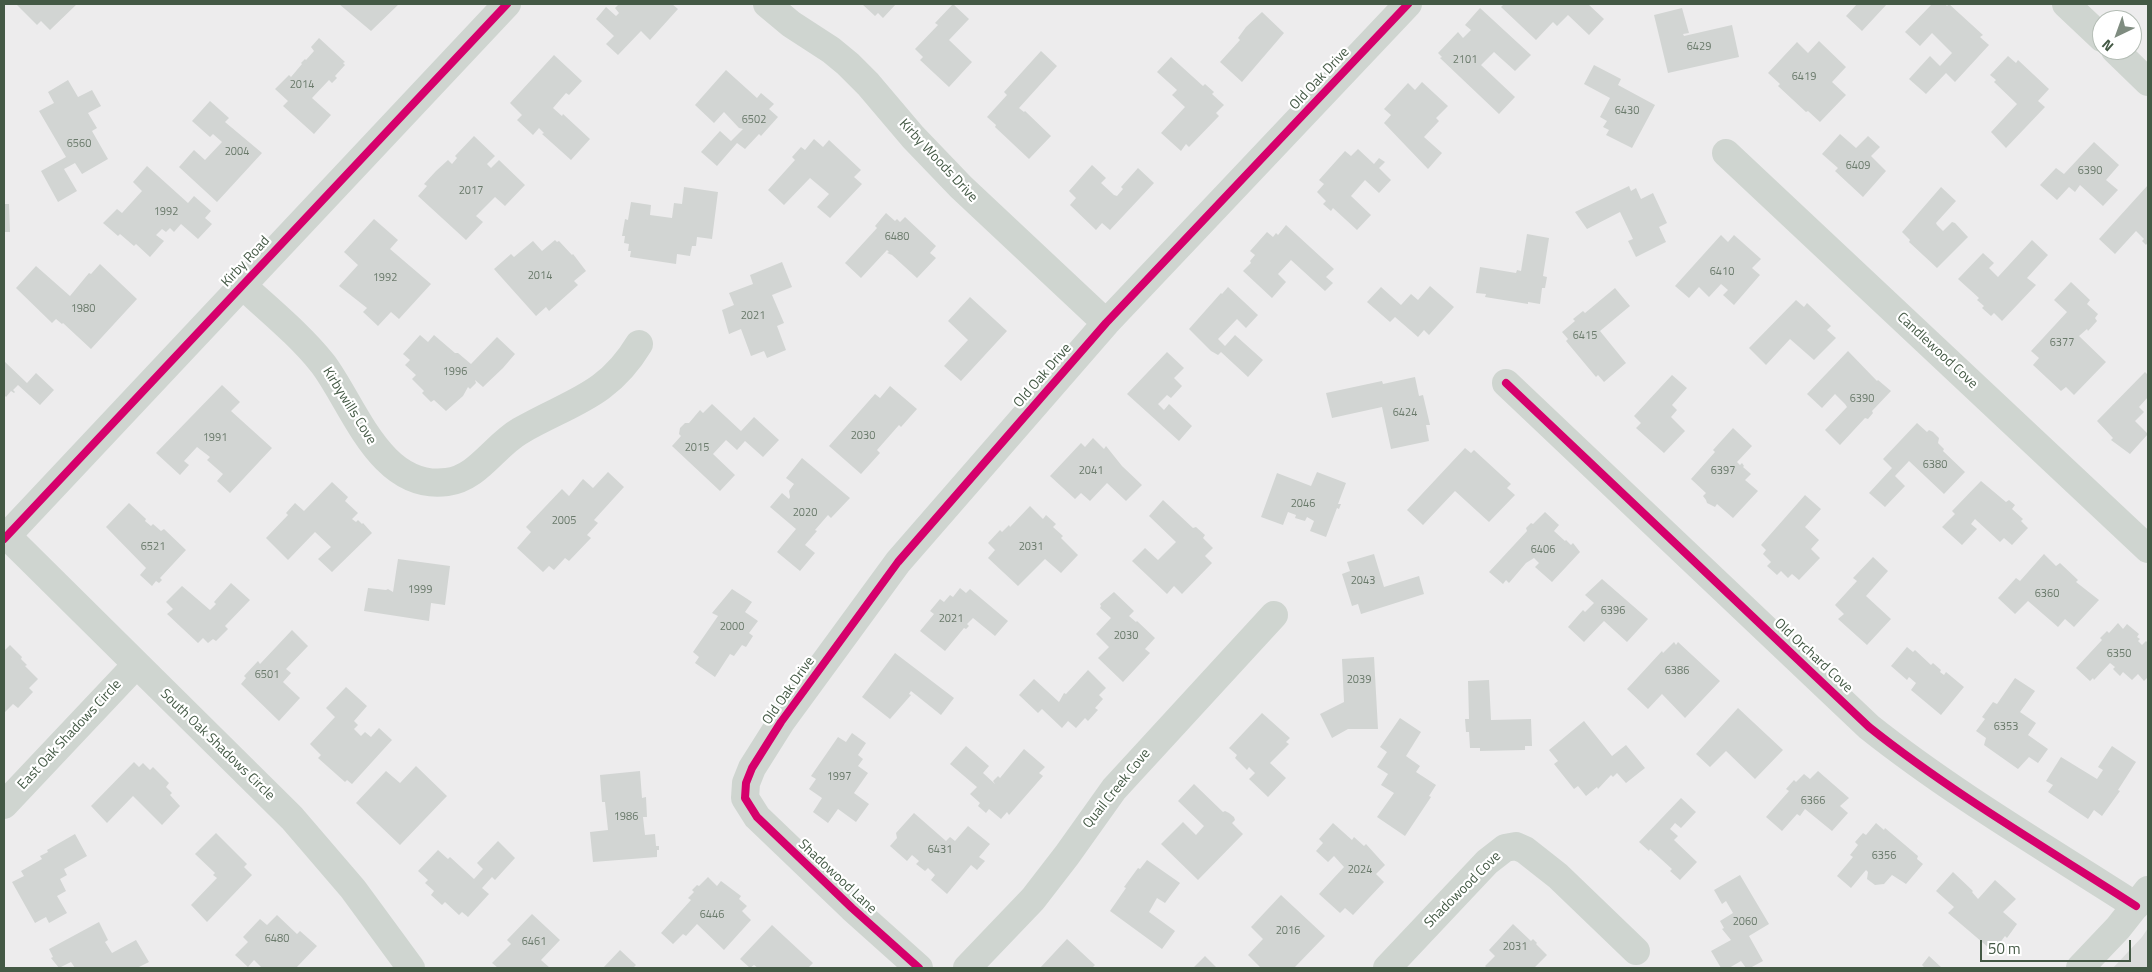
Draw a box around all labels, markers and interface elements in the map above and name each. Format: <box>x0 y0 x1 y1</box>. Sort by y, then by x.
north arrow <box>2092 10 2142 60</box>
text: N <box>2097 35 2118 57</box>
house number: 6429 <box>1687 40 1711 54</box>
street label: Old Oak Drive <box>1287 44 1353 114</box>
house number: 2101 <box>1453 53 1477 67</box>
house number: 6419 <box>1792 70 1816 84</box>
house number: 2014 <box>290 78 314 92</box>
house number: 6430 <box>1615 104 1639 118</box>
house number: 6502 <box>742 113 766 127</box>
street label: Kirby Woods Drive <box>895 116 981 206</box>
house number: 6560 <box>67 137 91 151</box>
house number: 2004 <box>225 145 249 159</box>
house number: 6409 <box>1846 159 1870 173</box>
house number: 6390 <box>2078 164 2102 178</box>
house number: 2017 <box>459 184 483 198</box>
house number: 1992 <box>154 205 178 219</box>
house number: 6480 <box>885 230 909 244</box>
street label: Kirby Road <box>218 233 274 291</box>
house number: 6410 <box>1710 265 1734 279</box>
house number: 2014 <box>528 269 552 283</box>
house number: 1992 <box>373 271 397 285</box>
house number: 1980 <box>71 302 95 316</box>
house number: 2021 <box>741 309 765 323</box>
street label: Candlewood Cove <box>1893 309 1981 393</box>
house number: 6415 <box>1573 329 1597 343</box>
house number: 6377 <box>2050 336 2074 350</box>
street label: Old Oak Drive <box>1011 340 1075 412</box>
street label: Kirbywills Cove <box>319 364 379 448</box>
house number: 1996 <box>443 365 467 379</box>
house number: 6390 <box>1850 392 1874 406</box>
house number: 6424 <box>1393 406 1417 420</box>
house number: 2030 <box>851 429 875 443</box>
house number: 1991 <box>203 431 227 445</box>
house number: 2015 <box>685 441 709 455</box>
house number: 6380 <box>1923 458 1947 472</box>
house number: 2041 <box>1079 464 1103 478</box>
house number: 6397 <box>1711 464 1735 478</box>
house number: 2046 <box>1291 497 1315 511</box>
house number: 2020 <box>793 506 817 520</box>
house number: 2005 <box>552 514 576 528</box>
house number: 6521 <box>141 540 165 554</box>
house number: 2031 <box>1019 540 1043 554</box>
house number: 6406 <box>1531 543 1555 557</box>
house number: 2043 <box>1351 574 1375 588</box>
house number: 1999 <box>408 583 432 597</box>
house number: 6360 <box>2035 587 2059 601</box>
house number: 6396 <box>1601 604 1625 618</box>
house number: 2021 <box>939 612 963 626</box>
street label: Old Orchard Cove <box>1770 615 1856 697</box>
house number: 2000 <box>720 620 744 634</box>
house number: 2030 <box>1114 629 1138 643</box>
house number: 6350 <box>2107 647 2131 661</box>
street label: Old Oak Drive <box>759 654 819 728</box>
house number: 6386 <box>1665 664 1689 678</box>
house number: 6501 <box>255 668 279 682</box>
house number: 2039 <box>1347 673 1371 687</box>
street label: East Oak Shadows Circle <box>15 677 125 793</box>
street label: South Oak Shadows Circle <box>156 686 278 804</box>
house number: 6353 <box>1994 720 2018 734</box>
street label: Quail Creek Cove <box>1080 746 1154 832</box>
house number: 1997 <box>827 770 851 784</box>
house number: 6366 <box>1801 794 1825 808</box>
house number: 1986 <box>614 810 638 824</box>
street label: Shadowood Lane <box>794 836 880 918</box>
house number: 6431 <box>928 843 952 857</box>
street label: Shadowood Cove <box>1421 848 1505 932</box>
house number: 6356 <box>1872 849 1896 863</box>
house number: 2024 <box>1348 863 1372 877</box>
house number: 6446 <box>700 908 724 922</box>
house number: 2060 <box>1733 915 1757 929</box>
house number: 2016 <box>1276 924 1300 938</box>
scale bar <box>1982 930 2133 962</box>
house number: 6480 <box>265 932 289 946</box>
house number: 6461 <box>522 935 546 949</box>
text: 50 m <box>1988 937 2021 960</box>
house number: 2031 <box>1503 940 1527 954</box>

